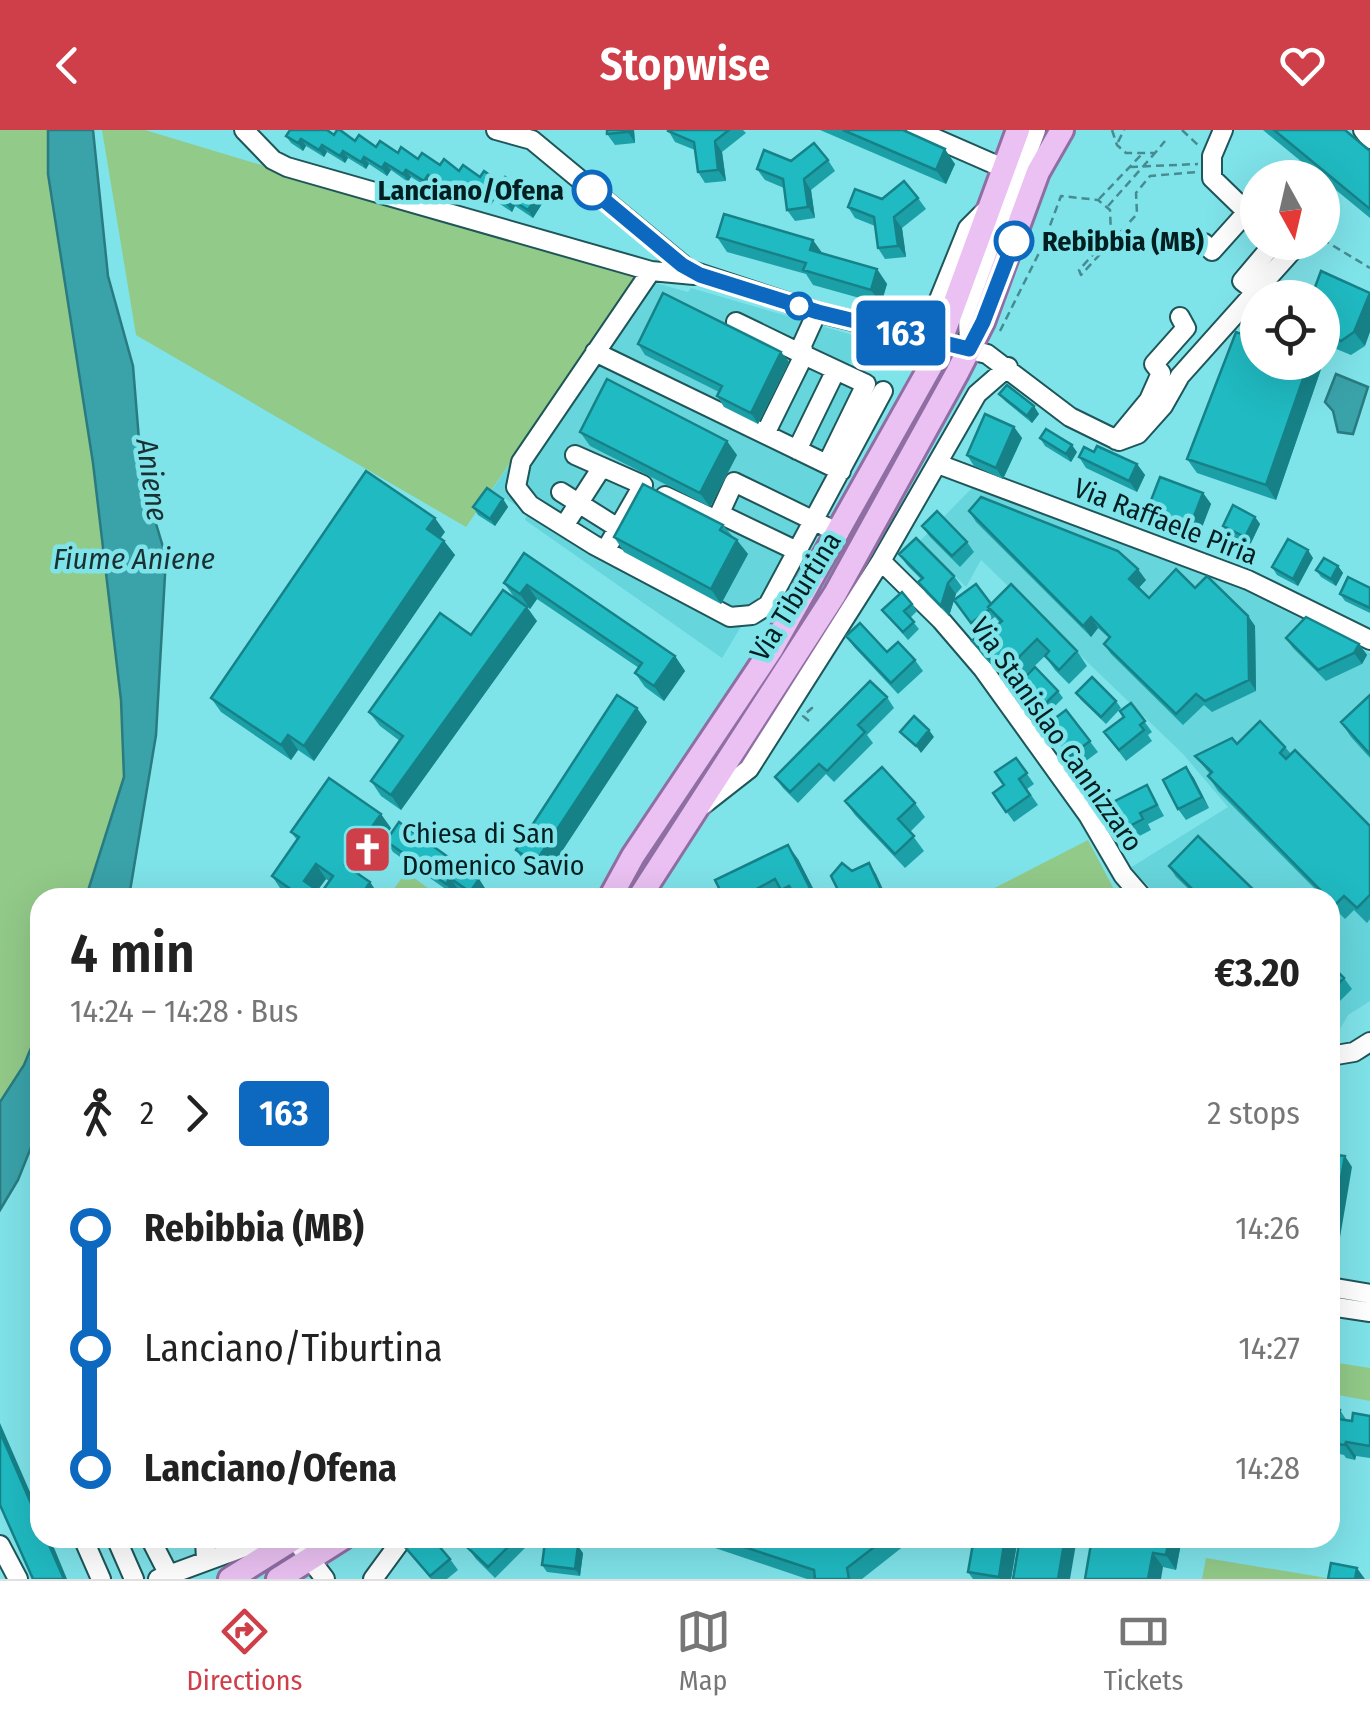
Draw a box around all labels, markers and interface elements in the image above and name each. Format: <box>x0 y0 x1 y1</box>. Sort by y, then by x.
icon: back <box>40 38 95 93</box>
text: Stopwise <box>600 38 770 92</box>
icon: heart <box>1275 38 1330 93</box>
north arrow <box>1240 160 1340 260</box>
map controls <box>1240 160 1340 380</box>
marker: Lanciano/Ofena <box>573 171 611 209</box>
place label: Lanciano/Ofena <box>378 174 564 207</box>
marker: Rebibbia (MB) <box>995 222 1033 260</box>
place label: Rebibbia (MB) <box>1042 225 1205 258</box>
button: locate <box>1240 280 1340 380</box>
unlabelled marker <box>786 293 812 319</box>
line badge: 163 <box>844 300 958 366</box>
text: 163 <box>876 312 926 354</box>
water label: Aniene <box>128 435 176 524</box>
street label: Via Raffaele Piria <box>1069 471 1262 572</box>
street label: Via Tiburtina <box>743 526 848 667</box>
water label: Fiume Aniene <box>53 541 215 577</box>
street label: Via Stanislao Cannizzaro <box>963 611 1150 857</box>
place label: Chiesa di San Domenico Savio <box>402 817 584 882</box>
church icon: Chiesa di San Domenico Savio <box>341 823 393 875</box>
text: 4 min <box>70 921 195 987</box>
text: €3.20 <box>1215 950 1300 996</box>
text: 14:24 – 14:28 · Bus <box>70 992 299 1030</box>
icon: walk <box>70 1086 125 1141</box>
icon: forward <box>169 1086 224 1141</box>
text: 163 <box>259 1092 309 1134</box>
text: 2 <box>140 1094 154 1132</box>
text: 2 stops <box>1207 1094 1300 1132</box>
text: Rebibbia (MB) <box>144 1205 364 1251</box>
text: 14:26 <box>1235 1209 1300 1247</box>
text: Lanciano/Tiburtina <box>144 1325 443 1371</box>
text: 14:27 <box>1238 1329 1300 1367</box>
text: Lanciano/Ofena <box>144 1445 397 1491</box>
text: 14:28 <box>1235 1449 1300 1487</box>
tab: Directions <box>187 1604 302 1697</box>
tab: Map <box>676 1604 731 1697</box>
tab: Tickets <box>1104 1604 1183 1697</box>

